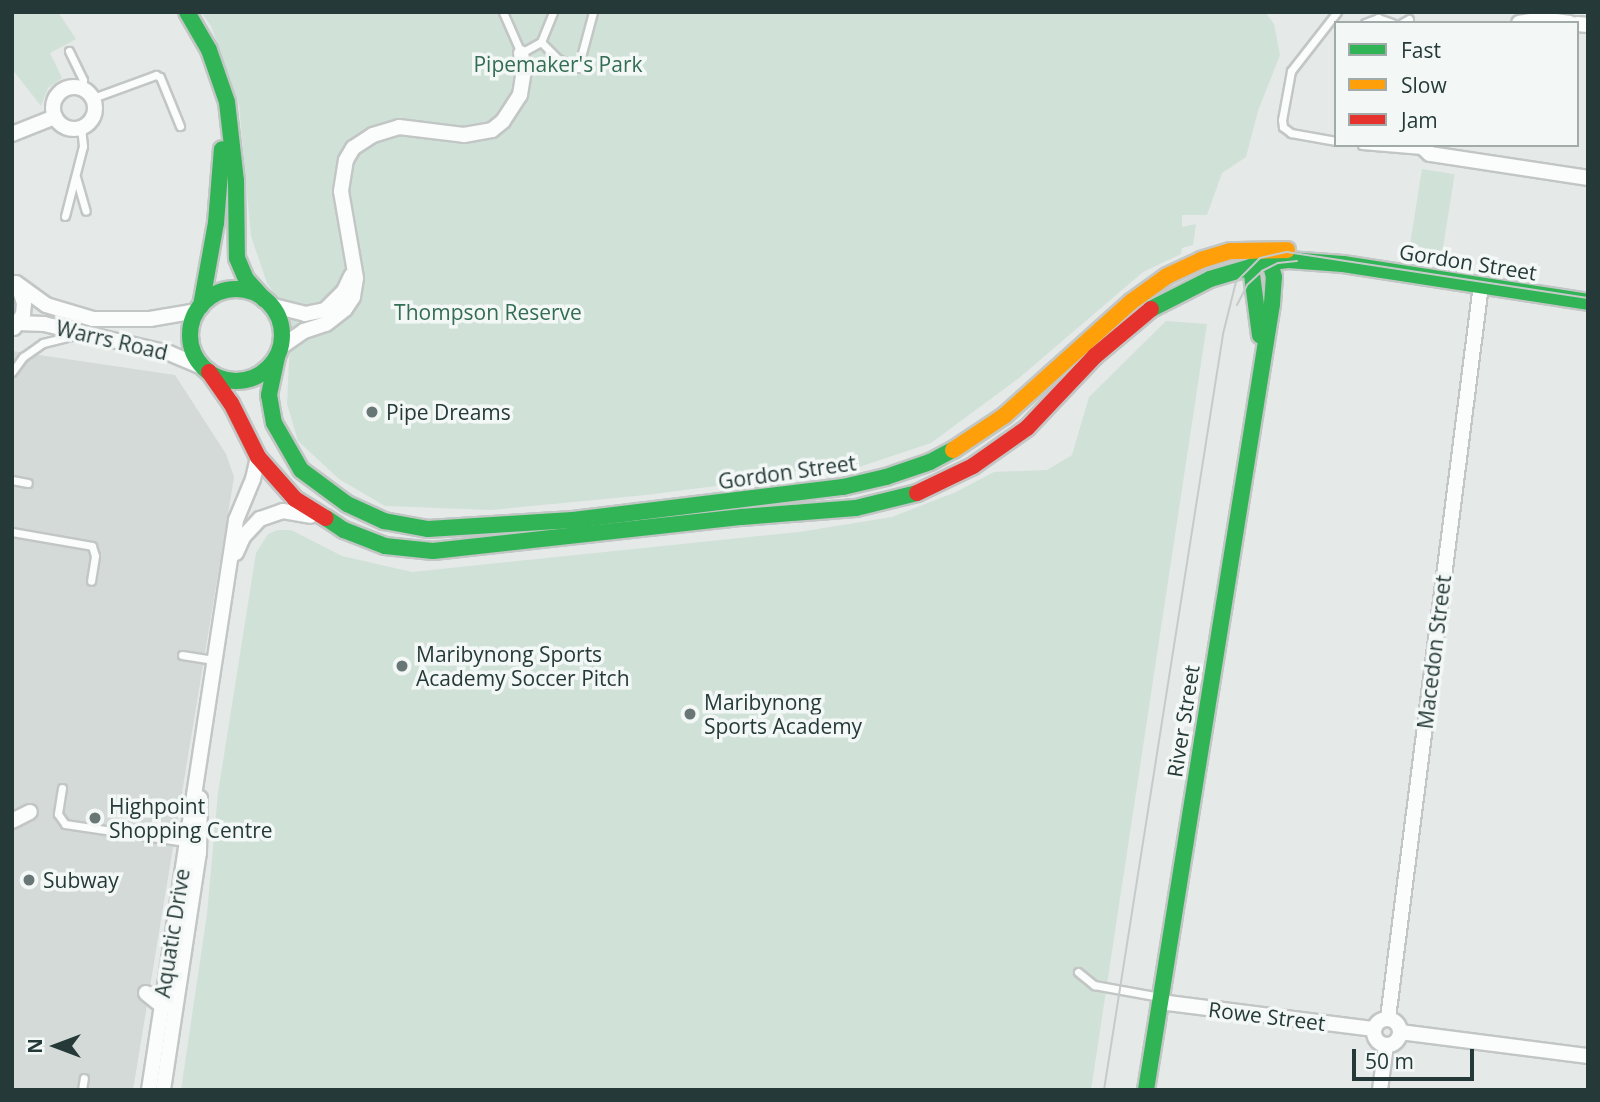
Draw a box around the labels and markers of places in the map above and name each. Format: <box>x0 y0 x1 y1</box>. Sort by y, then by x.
place label: Pipe Dreams <box>386 399 511 425</box>
marker: Pipe Dreams <box>364 404 380 420</box>
place label: Maribynong Sports Academy Soccer Pitch <box>416 641 630 691</box>
marker: Maribynong Sports Academy Soccer Pitch <box>394 658 410 674</box>
place label: Maribynong Sports Academy <box>704 689 862 739</box>
marker: Maribynong Sports Academy <box>682 706 698 722</box>
place label: Highpoint Shopping Centre <box>109 793 273 843</box>
marker: Highpoint Shopping Centre <box>87 810 103 826</box>
place label: Subway <box>43 867 119 893</box>
marker: Subway <box>21 872 37 888</box>

